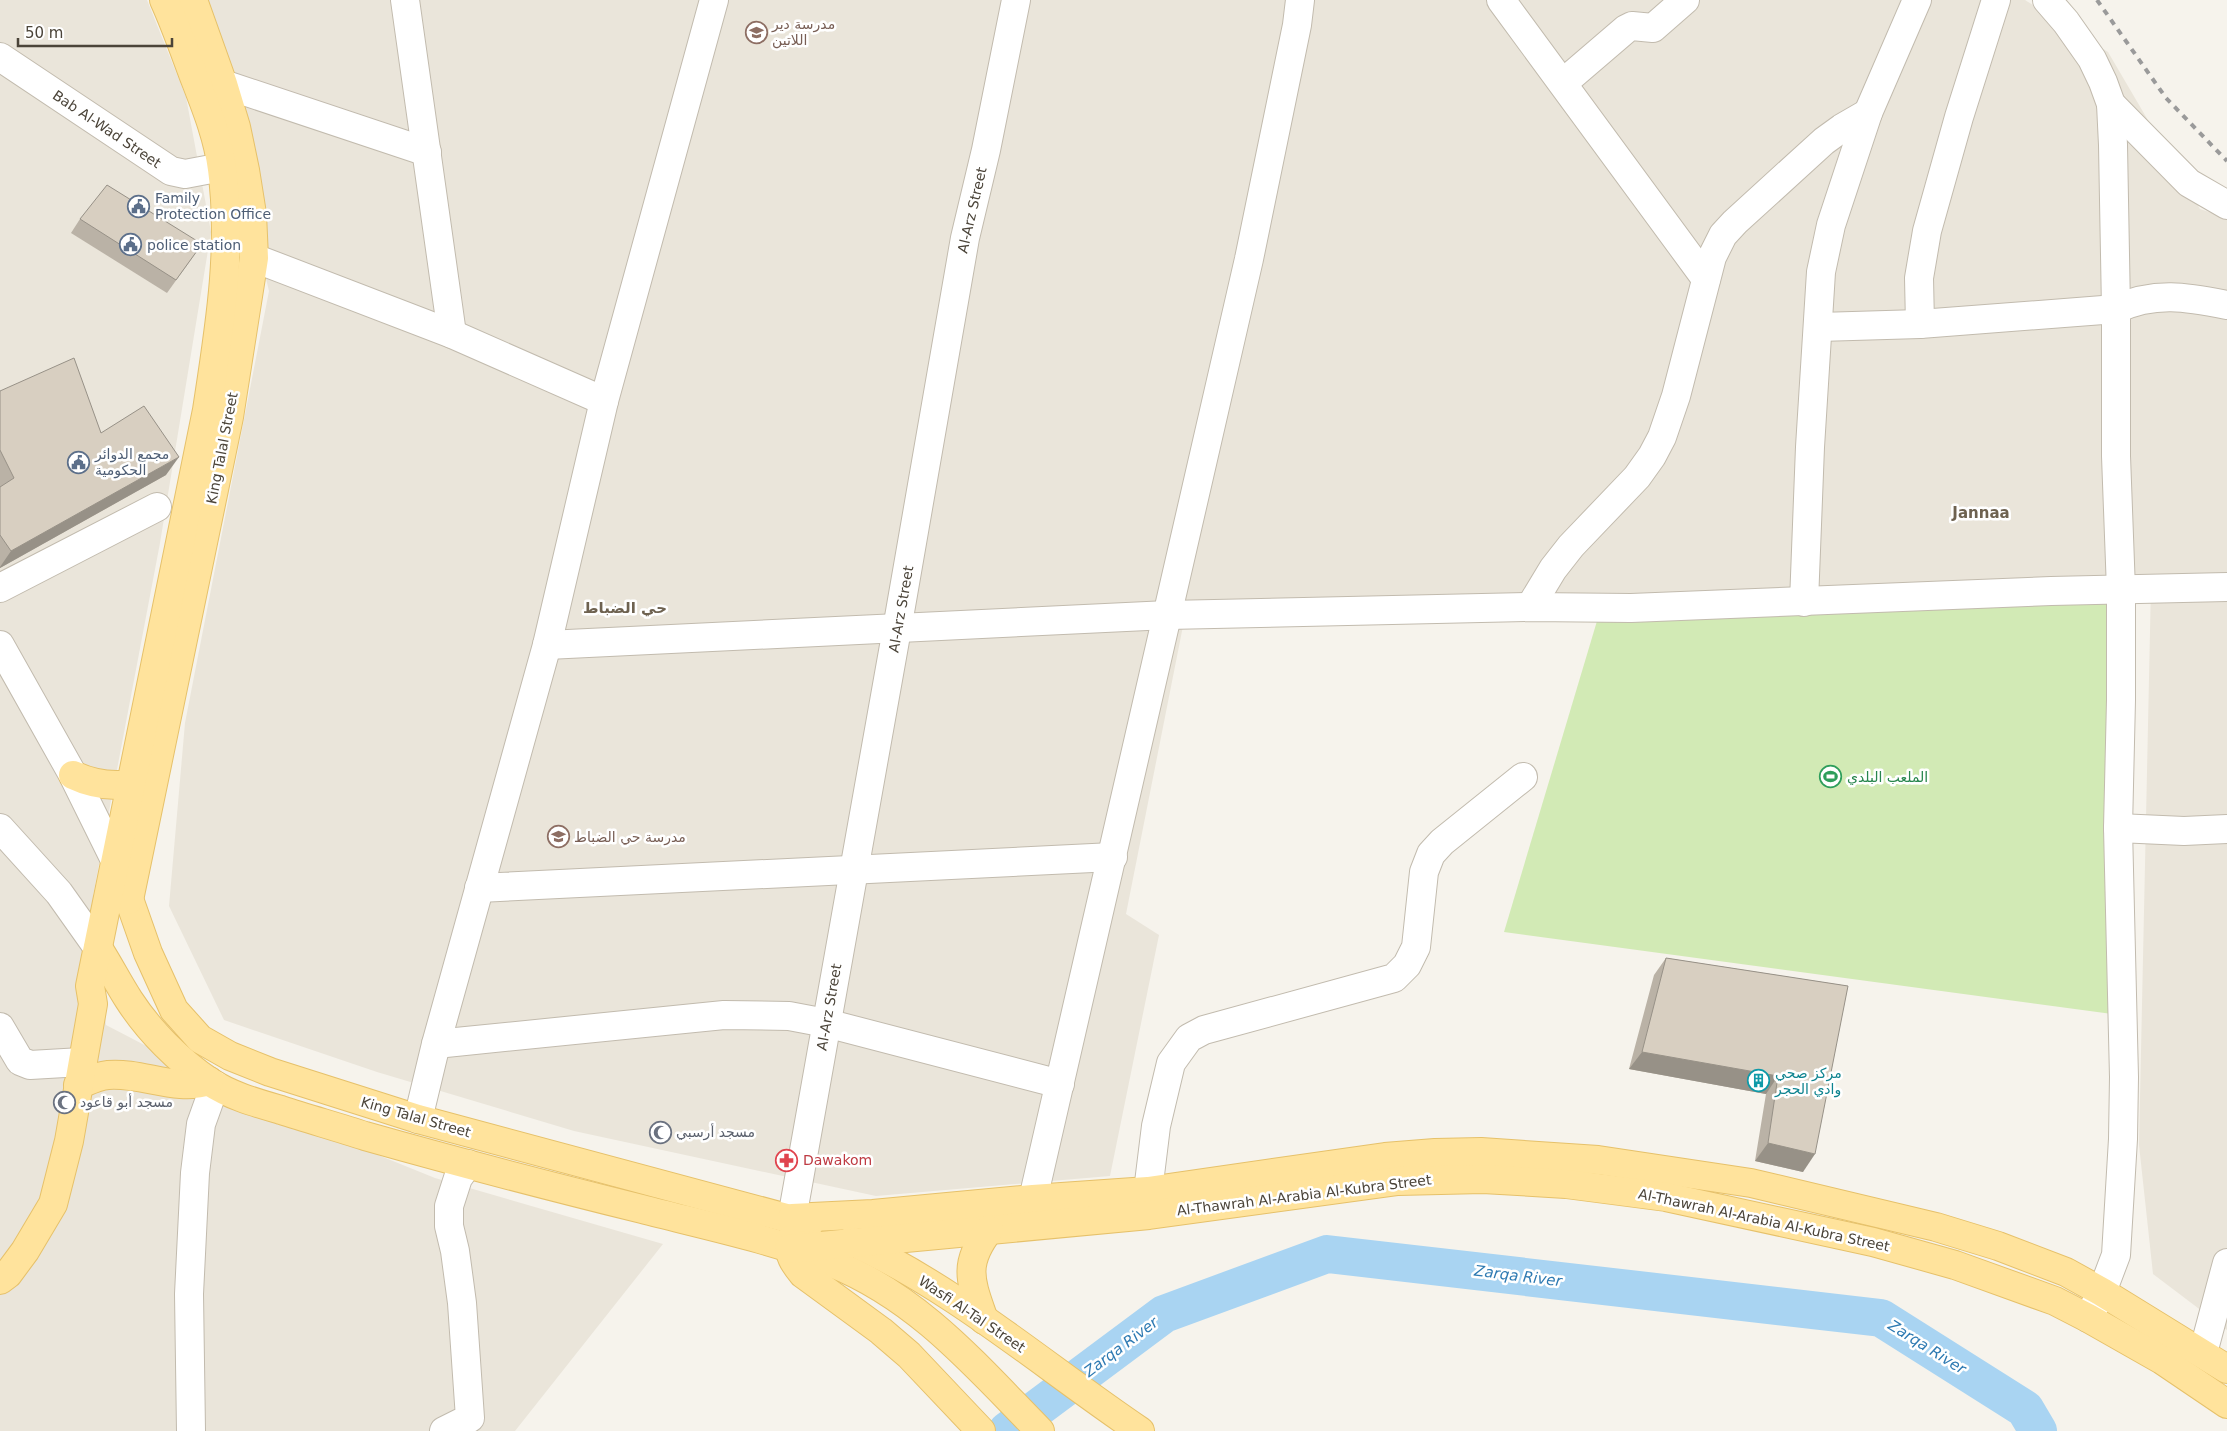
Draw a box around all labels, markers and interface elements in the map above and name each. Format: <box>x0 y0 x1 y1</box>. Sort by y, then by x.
scale bar <box>18 15 171 47</box>
place label: مدرسة دير اللاتين <box>771 16 835 49</box>
school or university icon: مدرسة دير اللاتين <box>744 20 768 44</box>
text: 50 m <box>25 24 63 42</box>
street label: Bab Al-Wad Street <box>50 87 164 171</box>
street label: Al-Arz Street <box>954 165 990 255</box>
place label: Family Protection Office <box>155 190 271 222</box>
public building icon: Family Protection Office <box>127 194 151 218</box>
public building icon: police station <box>119 233 143 257</box>
place label: police station <box>147 237 241 253</box>
street label: King Talal Street <box>203 390 241 505</box>
place label: مجمع الدوائر الحكومية <box>94 446 169 479</box>
public building icon: مجمع الدوائر الحكومية <box>67 450 91 474</box>
district label: Jannaa <box>1951 504 2010 522</box>
street label: Al-Arz Street <box>885 564 917 654</box>
district label: حي الضباط <box>583 599 667 617</box>
sports icon: الملعب البلدي <box>1819 765 1843 789</box>
place label: الملعب البلدي <box>1847 769 1928 786</box>
school or university icon: مدرسة حي الضباط <box>546 825 570 849</box>
place label: مدرسة حي الضباط <box>574 829 686 846</box>
street label: Al-Arz Street <box>813 962 845 1052</box>
place label: مركز صحي وادي الحجر <box>1774 1065 1842 1098</box>
building icon: مركز صحي وادي الحجر <box>1747 1069 1771 1093</box>
mosque icon: مسجد أبو قاعود <box>52 1090 76 1114</box>
place label: مسجد أبو قاعود <box>80 1093 173 1111</box>
street label: King Talal Street <box>359 1094 473 1140</box>
mosque icon: مسجد أرسبي <box>648 1120 672 1144</box>
place label: مسجد أرسبي <box>676 1123 755 1141</box>
pharmacy icon: Dawakom <box>775 1148 799 1172</box>
place label: Dawakom <box>803 1152 872 1168</box>
street label: Al-Thawrah Al-Arabia Al-Kubra Street <box>1176 1171 1433 1219</box>
street label: Al-Thawrah Al-Arabia Al-Kubra Street <box>1637 1186 1892 1255</box>
water label: Zarqa River <box>1472 1262 1564 1290</box>
street label: Wasfi Al-Tal Street <box>916 1272 1029 1356</box>
water label: Zarqa River <box>1080 1313 1162 1381</box>
water label: Zarqa River <box>1884 1316 1970 1378</box>

